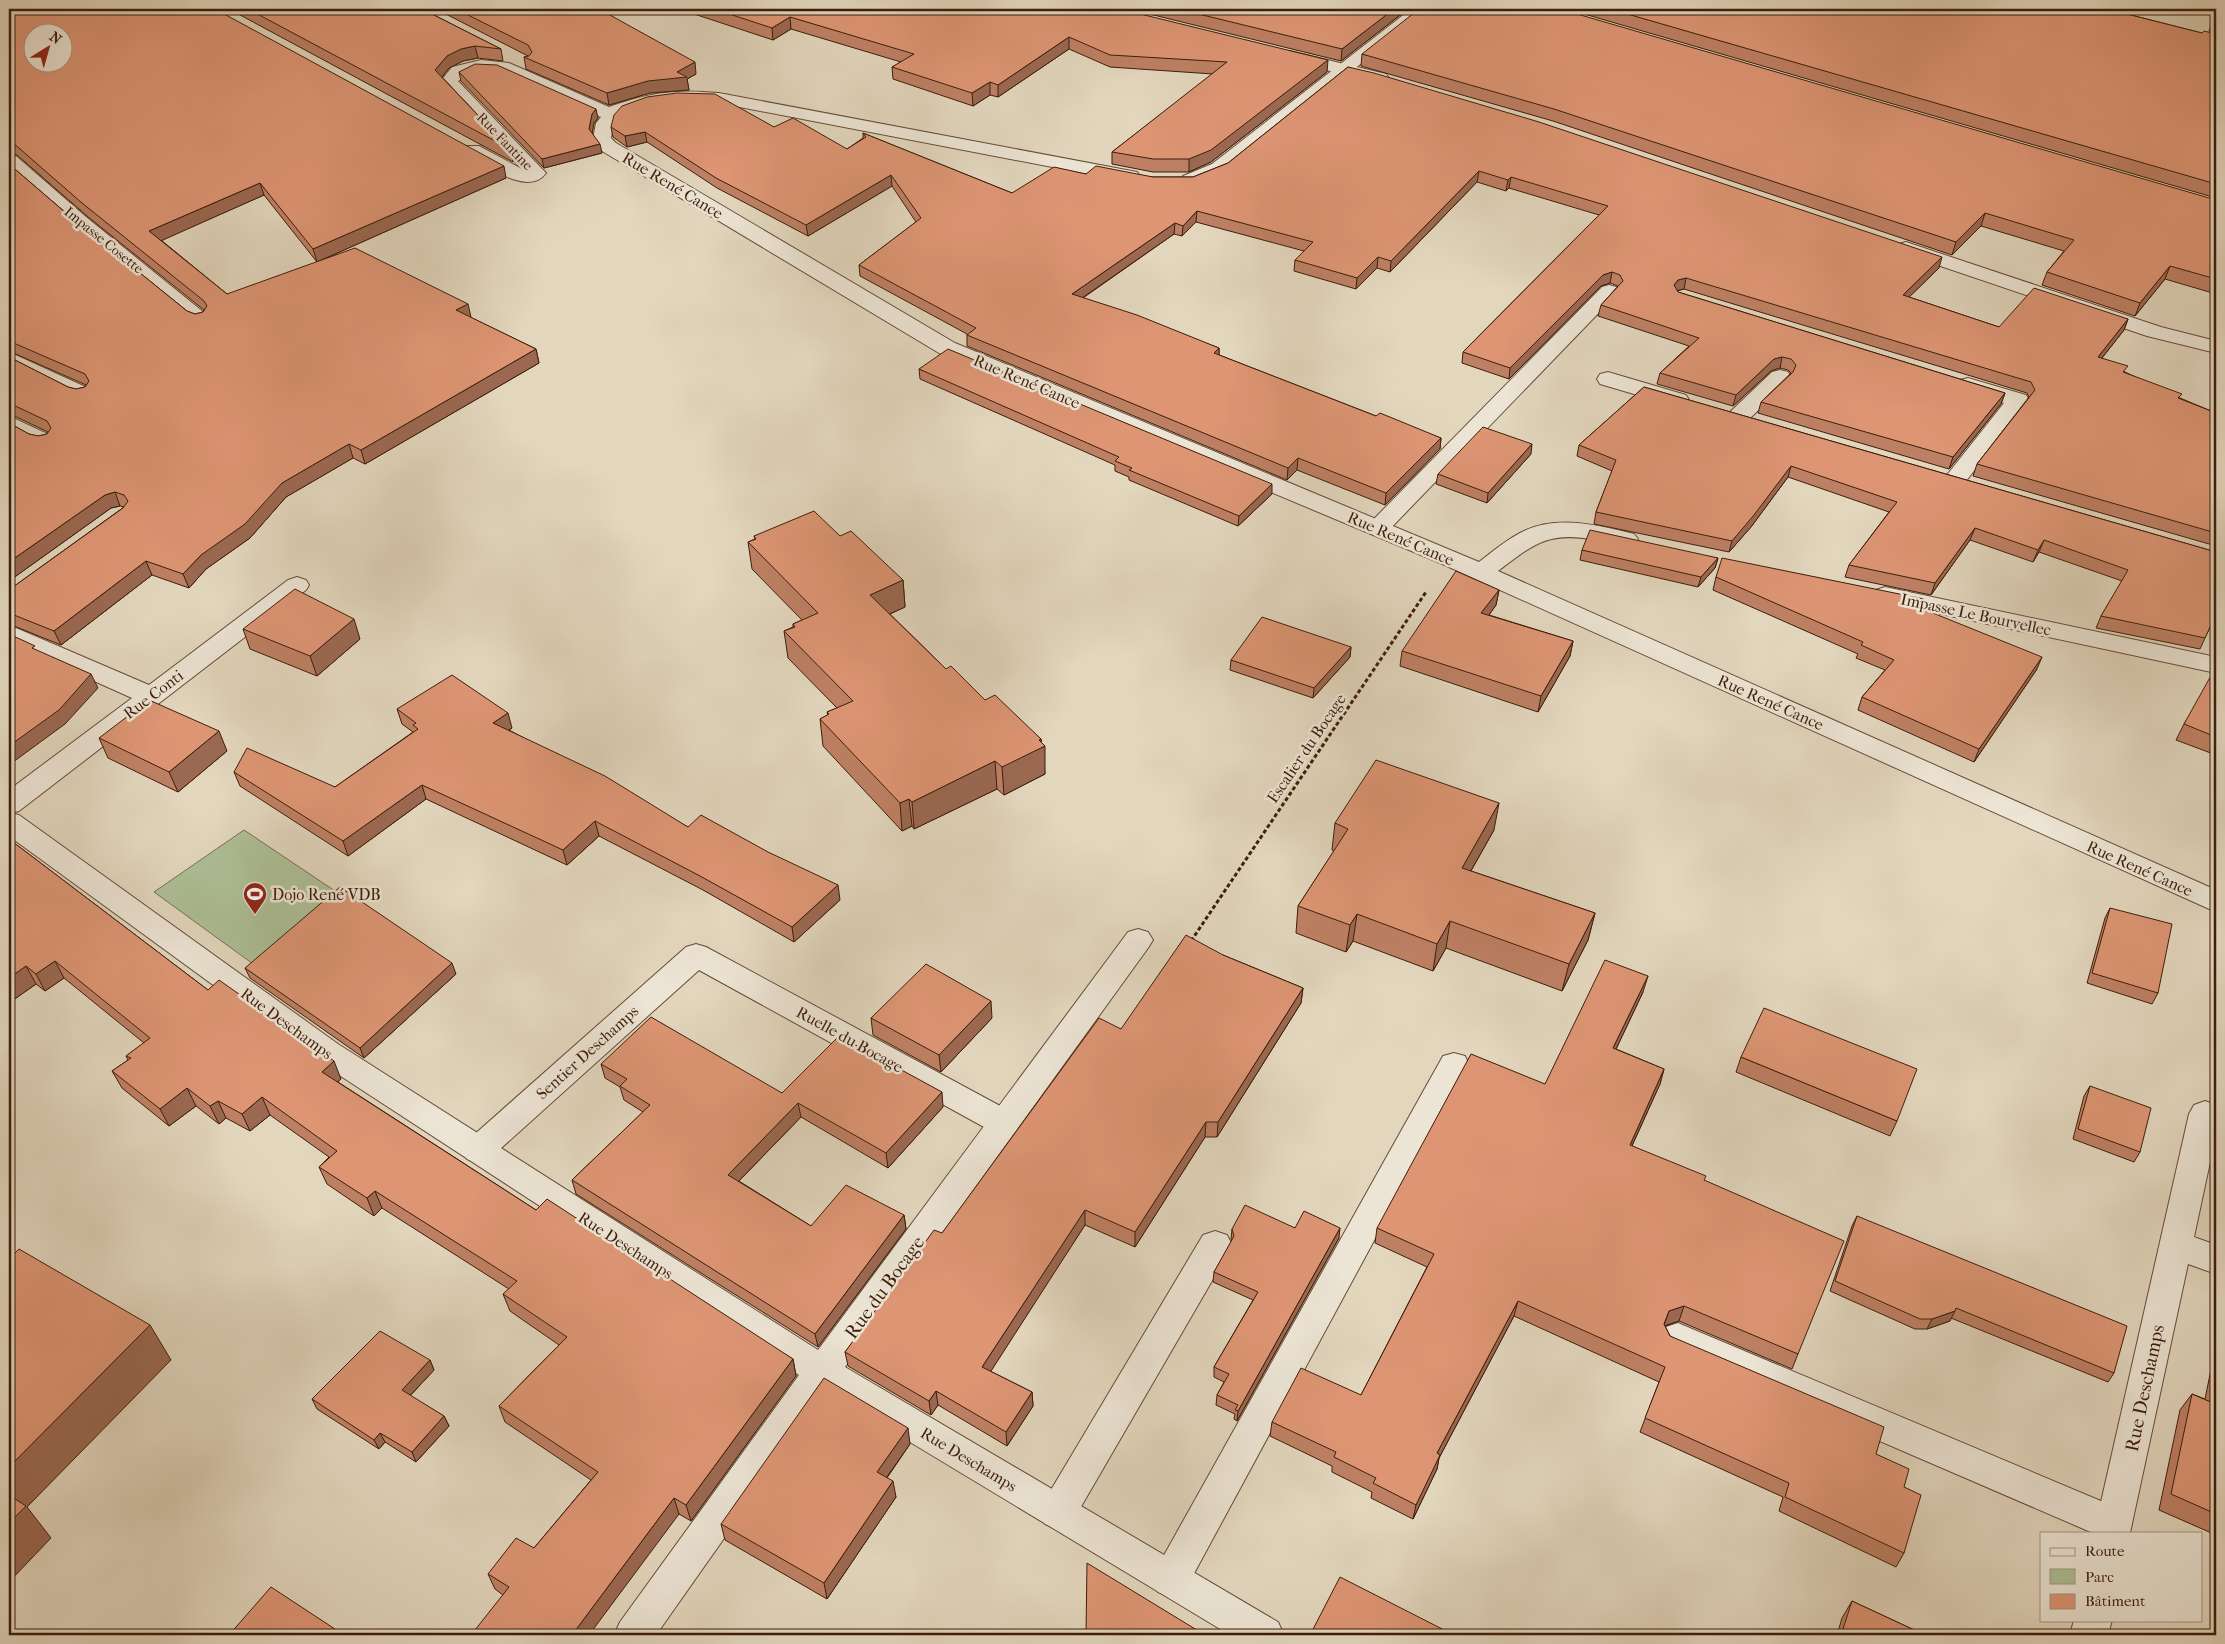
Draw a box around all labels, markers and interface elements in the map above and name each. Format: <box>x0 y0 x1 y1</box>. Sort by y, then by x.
north arrow <box>22 22 72 72</box>
text: N <box>46 28 65 48</box>
street label: Rue Fantine <box>473 109 536 174</box>
street label: Rue René Cance <box>619 148 727 223</box>
street label: Impasse Cosette <box>61 203 147 278</box>
street label: Rue René Cance <box>971 350 1083 412</box>
street label: Rue René Cance <box>1345 507 1457 569</box>
street label: Impasse Le Bourvellec <box>1899 589 2053 640</box>
street label: Rue Conti <box>120 666 187 723</box>
street label: Rue René Cance <box>1715 671 1827 734</box>
street label: Escalier du Bocage <box>1263 690 1350 807</box>
street label: Rue René Cance <box>2084 837 2196 900</box>
sports icon: Dojo René VDB <box>242 881 268 915</box>
place label: Dojo René VDB <box>272 885 381 904</box>
street label: Rue Deschamps <box>237 984 336 1063</box>
street label: Sentier Deschamps <box>532 1001 642 1103</box>
street label: Ruelle du Bocage <box>793 1002 906 1077</box>
street label: Rue Deschamps <box>575 1208 677 1283</box>
street label: Rue du Bocage <box>840 1232 929 1343</box>
street label: Rue Deschamps <box>2121 1323 2169 1454</box>
street label: Rue Deschamps <box>917 1423 1020 1496</box>
legend <box>2040 1532 2202 1622</box>
text: Route <box>2085 1542 2125 1560</box>
text: Parc <box>2085 1568 2114 1586</box>
text: Bâtiment <box>2085 1592 2146 1610</box>

